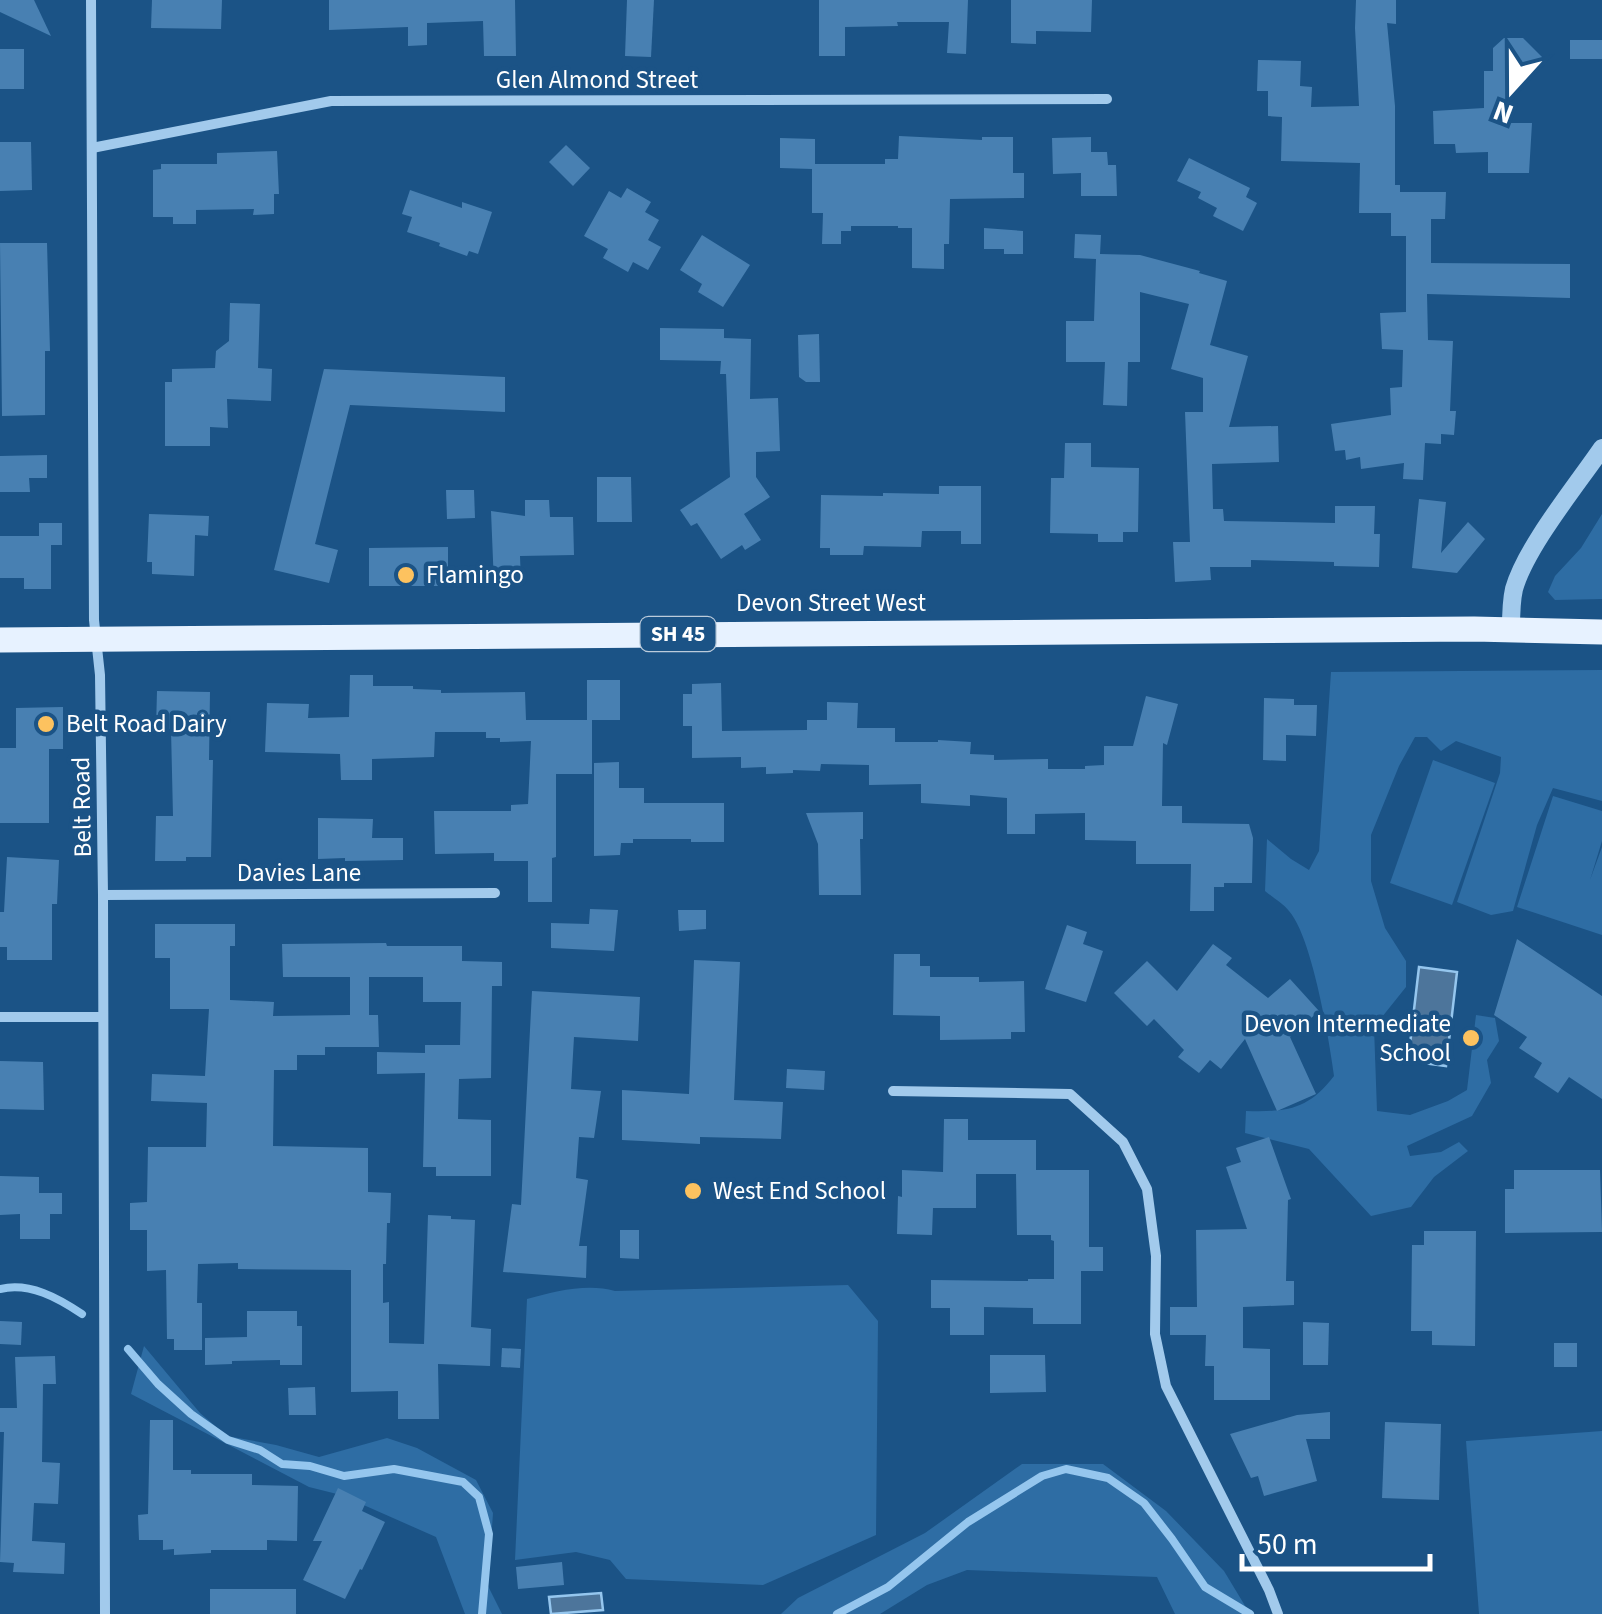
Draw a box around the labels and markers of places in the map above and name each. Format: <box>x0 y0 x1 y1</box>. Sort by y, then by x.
place label: Flamingo <box>426 557 524 593</box>
marker: Flamingo <box>395 564 417 586</box>
place label: Belt Road Dairy <box>66 706 227 742</box>
marker: Belt Road Dairy <box>35 713 57 735</box>
place label: Devon Intermediate School <box>1244 1006 1451 1071</box>
marker: Devon Intermediate School <box>1460 1027 1482 1049</box>
place label: West End School <box>713 1173 886 1209</box>
marker: West End School <box>682 1180 704 1202</box>

